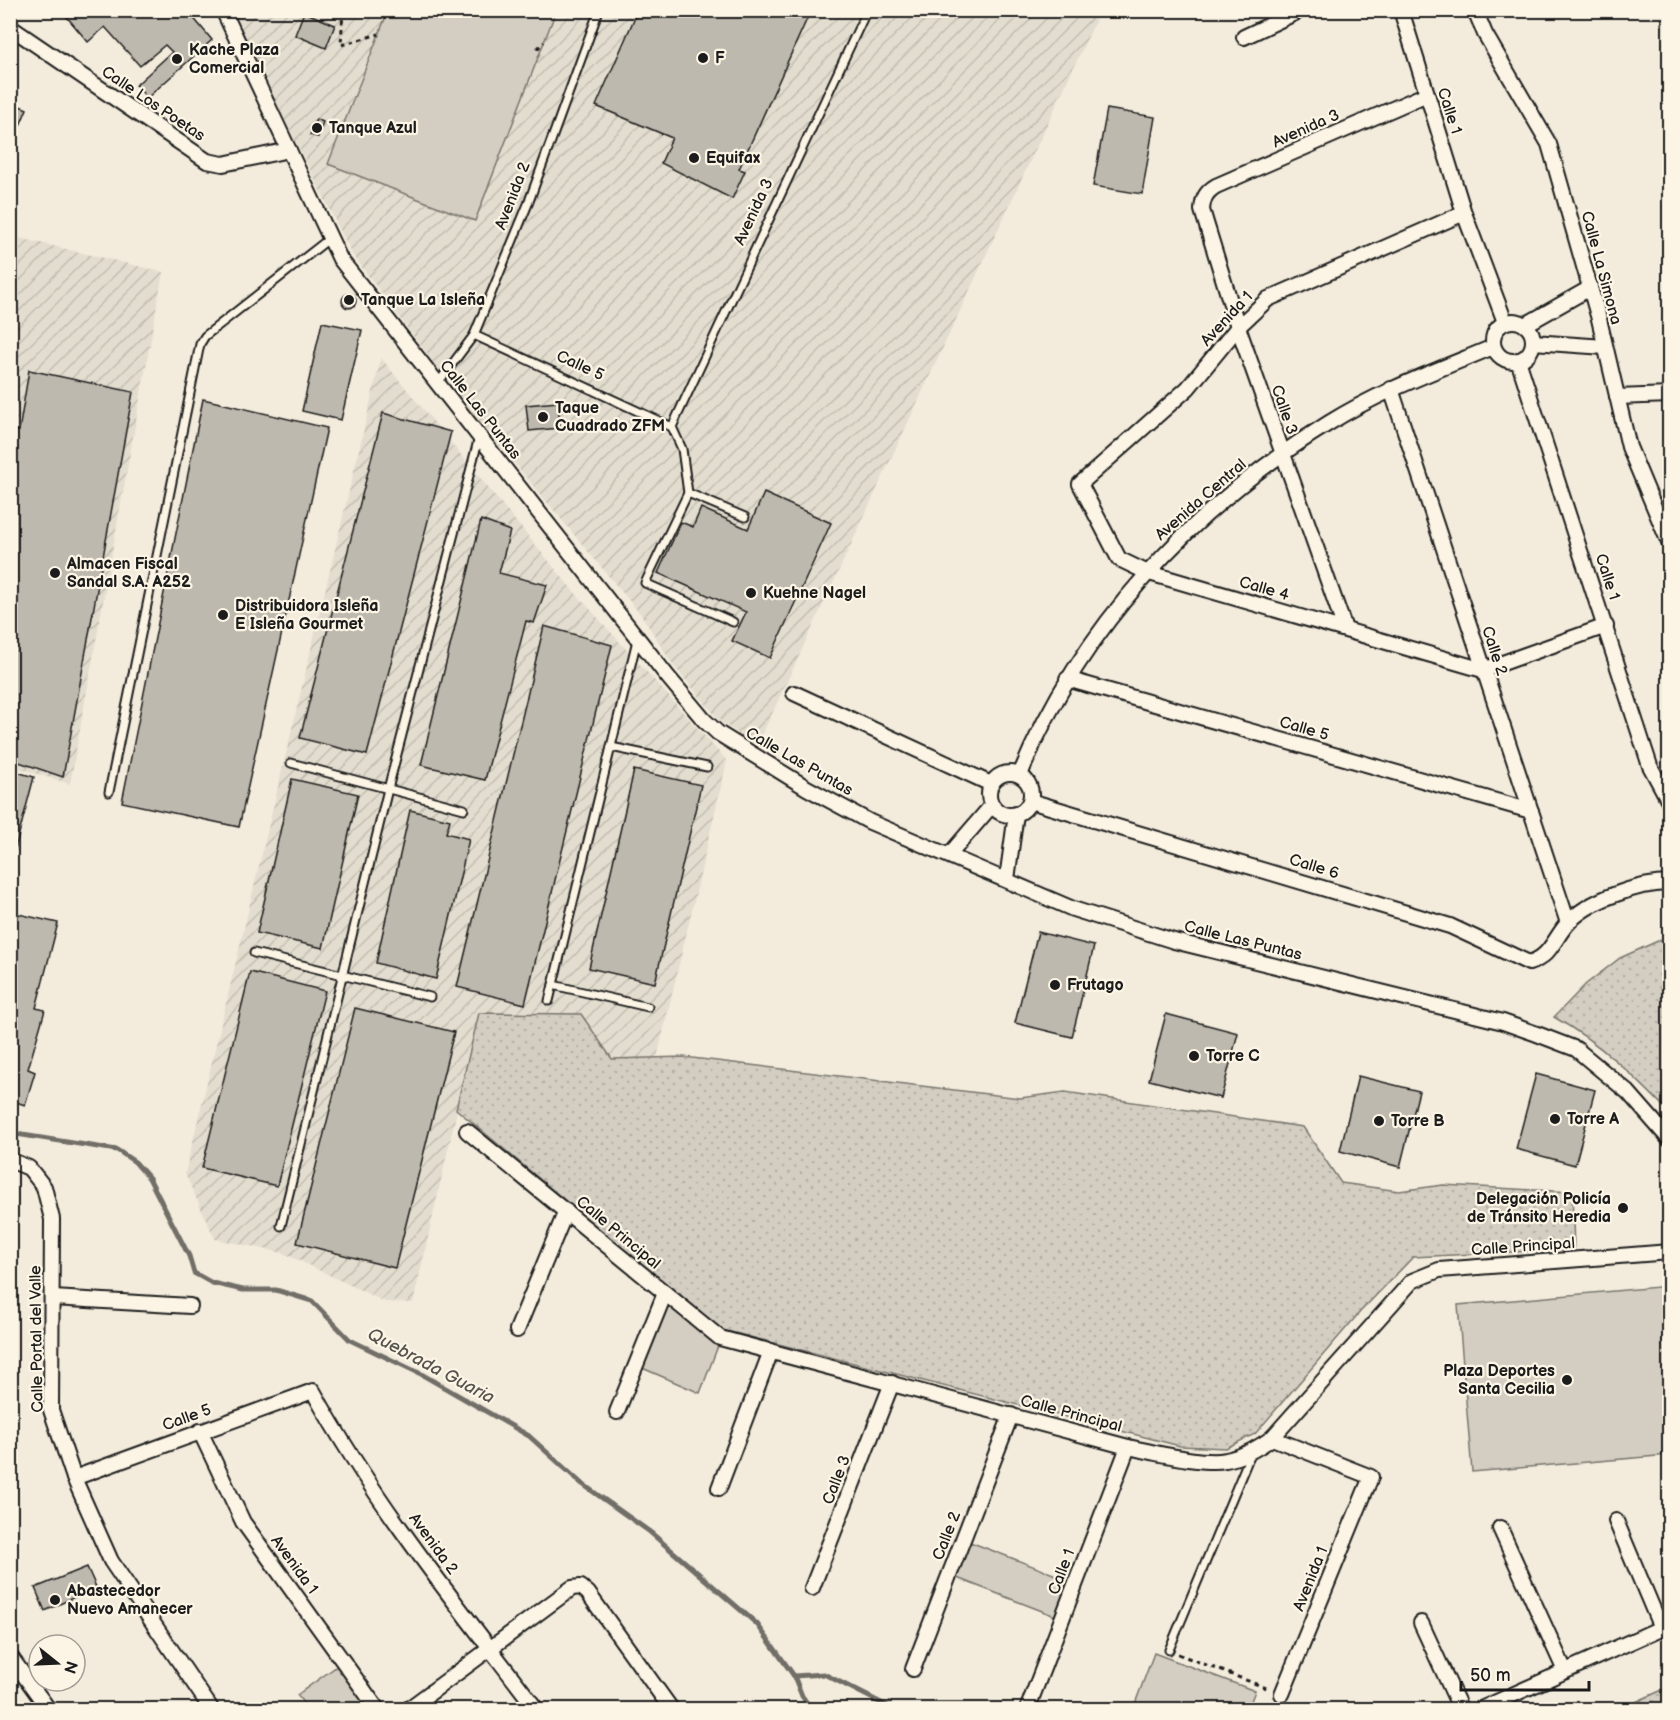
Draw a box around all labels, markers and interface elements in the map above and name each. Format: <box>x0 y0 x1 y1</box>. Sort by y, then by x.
place label: Kache Plaza Comercial <box>189 41 279 78</box>
place label: F <box>715 49 725 68</box>
marker: F <box>696 51 710 65</box>
marker: Kache Plaza Comercial <box>170 52 184 66</box>
street label: Calle Los Poetas <box>98 62 208 146</box>
street label: Calle 1 <box>1433 85 1465 137</box>
street label: Avenida 3 <box>1269 106 1343 152</box>
place label: Tanque Azul <box>329 119 417 138</box>
marker: Tanque Azul <box>310 121 324 135</box>
place label: Equifax <box>706 149 760 168</box>
marker: Equifax <box>687 151 701 165</box>
street label: Avenida 2 <box>491 159 535 233</box>
street label: Avenida 3 <box>730 175 778 248</box>
street label: Calle La Simona <box>1577 209 1625 327</box>
street label: Avenida 1 <box>1197 288 1257 350</box>
place label: Tanque La Isleña <box>361 291 485 310</box>
marker: Tanque La Isleña <box>342 293 356 307</box>
street label: Calle 5 <box>553 347 607 385</box>
street label: Calle Las Puntas <box>435 357 525 463</box>
street label: Calle 3 <box>1267 383 1301 437</box>
place label: Taque Cuadrado ZFM <box>555 399 665 436</box>
marker: Taque Cuadrado ZFM <box>536 410 550 424</box>
street label: Avenida Central <box>1152 455 1250 545</box>
street label: Calle 1 <box>1591 551 1623 603</box>
place label: Almacen Fiscal Sandal S.A. A252 <box>66 555 191 592</box>
marker: Almacen Fiscal Sandal S.A. A252 <box>48 566 62 580</box>
street label: Calle 4 <box>1237 573 1291 605</box>
place label: Kuehne Nagel <box>763 584 866 603</box>
marker: Kuehne Nagel <box>744 586 758 600</box>
place label: Distribuidora Isleña E Isleña Gourmet <box>235 597 379 634</box>
marker: Distribuidora Isleña E Isleña Gourmet <box>216 608 230 622</box>
street label: Calle 2 <box>1477 624 1511 679</box>
street label: Calle 5 <box>1277 713 1331 745</box>
street label: Calle Las Puntas <box>742 724 856 800</box>
street label: Calle 6 <box>1287 850 1341 884</box>
street label: Calle Las Puntas <box>1182 917 1304 965</box>
place label: Frutago <box>1067 976 1124 995</box>
marker: Frutago <box>1048 978 1062 992</box>
place label: Torre C <box>1206 1047 1260 1066</box>
marker: Torre C <box>1187 1049 1201 1063</box>
place label: Torre A <box>1567 1110 1619 1129</box>
place label: Torre B <box>1391 1112 1445 1131</box>
marker: Torre A <box>1548 1112 1562 1126</box>
marker: Torre B <box>1372 1114 1386 1128</box>
place label: Delegación Policía de Tránsito Heredia <box>1467 1190 1611 1227</box>
street label: Calle Principal <box>572 1192 664 1274</box>
marker: Delegación Policía de Tránsito Heredia <box>1616 1201 1630 1215</box>
street label: Calle Principal <box>1470 1234 1576 1260</box>
street label: Calle Portal del Valle <box>26 1265 48 1413</box>
water label: Quebrada Guaria <box>364 1324 498 1408</box>
place label: Plaza Deportes Santa Cecilia <box>1443 1362 1555 1399</box>
marker: Plaza Deportes Santa Cecilia <box>1560 1373 1574 1387</box>
street label: Calle Principal <box>1018 1391 1124 1437</box>
street label: Calle 5 <box>160 1400 214 1436</box>
street label: Calle 3 <box>819 1453 855 1507</box>
street label: Calle 2 <box>929 1508 965 1563</box>
street label: Avenida 2 <box>404 1510 462 1579</box>
street label: Avenida 1 <box>266 1532 322 1598</box>
street label: Avenida 1 <box>1289 1544 1333 1614</box>
street label: Calle 1 <box>1045 1546 1079 1598</box>
place label: Abastecedor Nuevo Amanecer <box>66 1582 193 1619</box>
marker: Abastecedor Nuevo Amanecer <box>48 1593 62 1607</box>
north arrow <box>27 1633 87 1693</box>
scale bar <box>1461 1654 1588 1692</box>
text: N <box>59 1659 81 1676</box>
text: 50 m <box>1470 1665 1511 1686</box>

